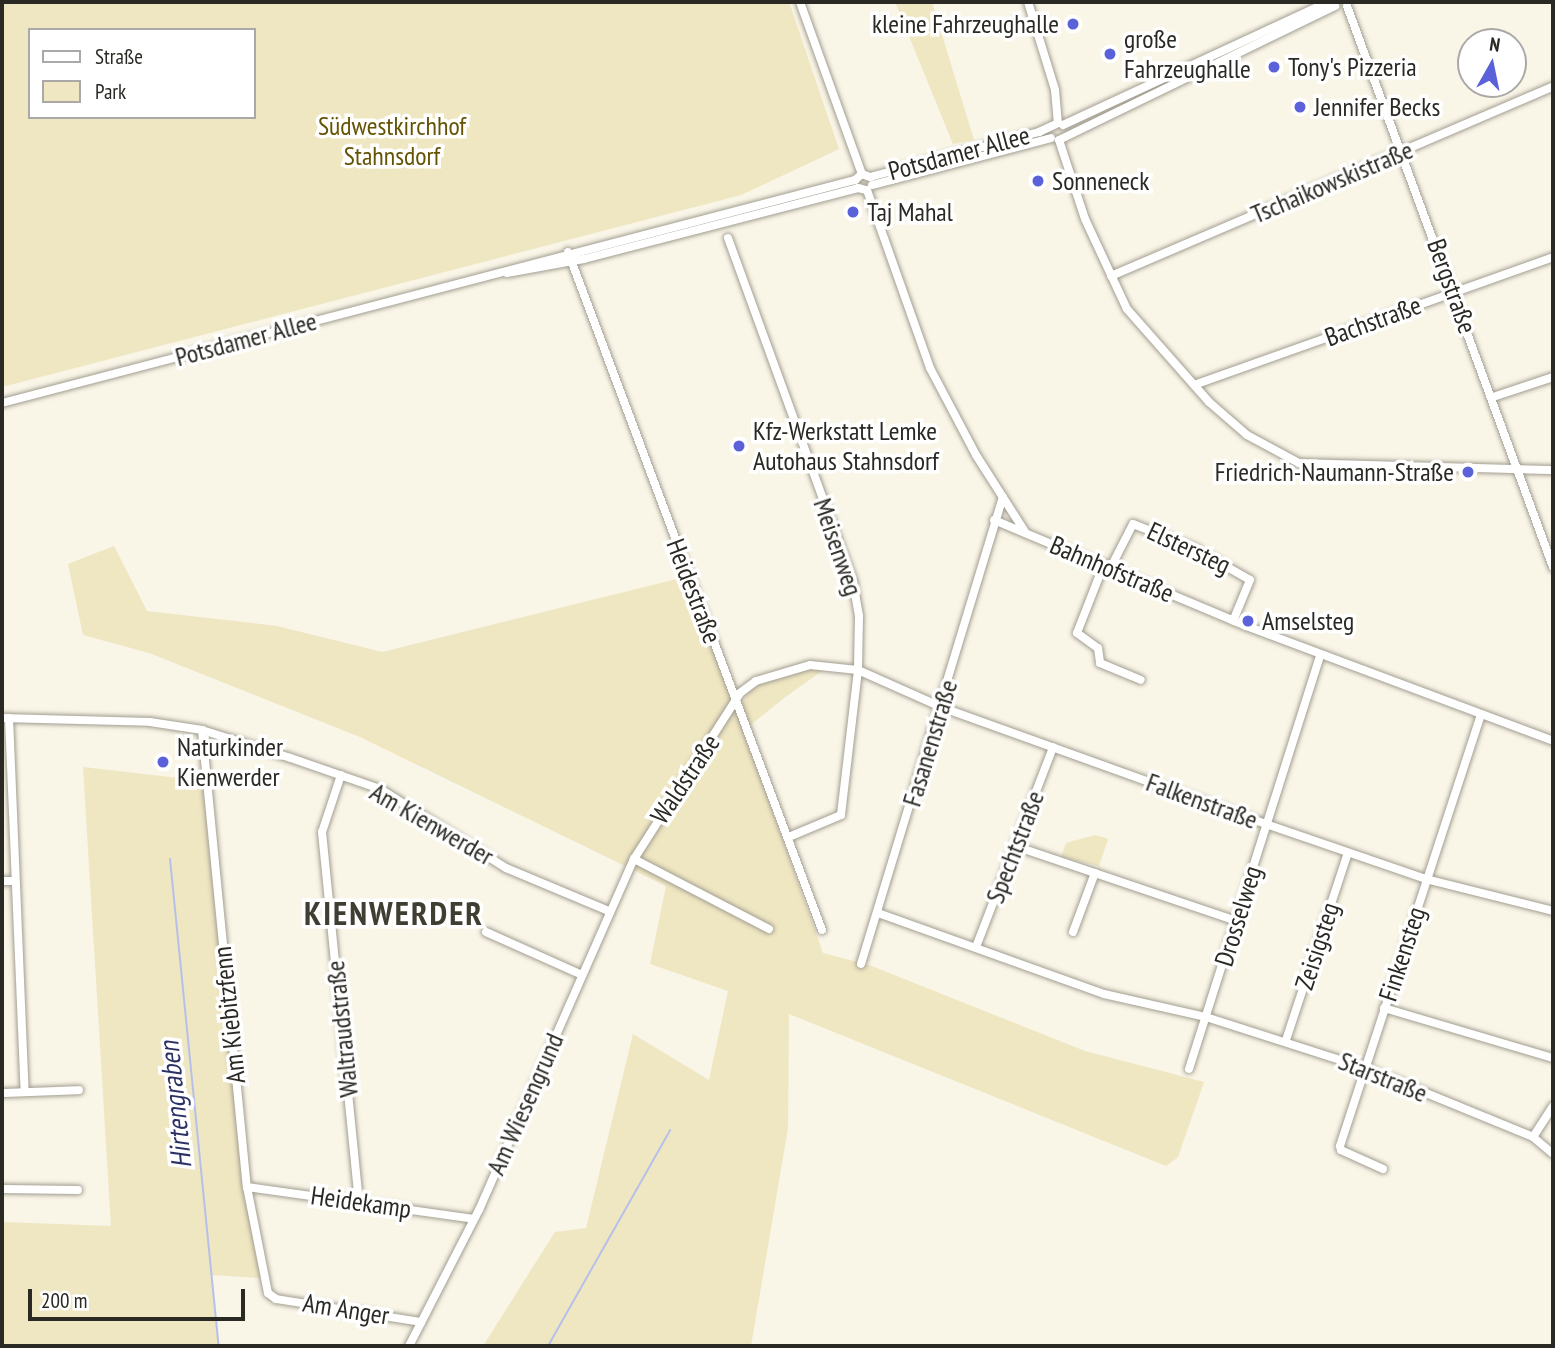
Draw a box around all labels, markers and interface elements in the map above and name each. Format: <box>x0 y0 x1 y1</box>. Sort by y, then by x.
place label: kleine Fahrzeughalle <box>872 8 1059 40</box>
marker: kleine Fahrzeughalle <box>1065 16 1081 32</box>
place label: große Fahrzeughalle <box>1124 23 1251 84</box>
legend <box>28 28 256 119</box>
north arrow <box>1457 28 1527 98</box>
text: N <box>1488 32 1502 57</box>
text: Straße <box>95 43 143 70</box>
marker: große Fahrzeughalle <box>1102 46 1118 62</box>
place label: Tony's Pizzeria <box>1288 51 1417 83</box>
marker: Tony's Pizzeria <box>1266 59 1282 75</box>
text: Park <box>95 78 126 105</box>
place label: Jennifer Becks <box>1314 91 1440 123</box>
marker: Jennifer Becks <box>1292 99 1308 115</box>
park label: Südwestkirchhof Stahnsdorf <box>318 110 466 172</box>
street label: Potsdamer Allee <box>885 119 1033 187</box>
street label: Tschaikowskistraße <box>1247 134 1417 230</box>
place label: Sonneneck <box>1052 165 1149 197</box>
marker: Sonneneck <box>1030 173 1046 189</box>
place label: Taj Mahal <box>867 196 953 228</box>
marker: Taj Mahal <box>845 204 861 220</box>
street label: Bergstraße <box>1421 235 1483 337</box>
street label: Bachstraße <box>1321 289 1425 353</box>
street label: Potsdamer Allee <box>172 305 320 373</box>
place label: Kfz-Werkstatt Lemke Autohaus Stahnsdorf <box>753 415 939 476</box>
marker: Kfz-Werkstatt Lemke Autohaus Stahnsdorf <box>731 438 747 454</box>
place label: Friedrich-Naumann-Straße <box>1215 456 1454 488</box>
marker: Friedrich-Naumann-Straße <box>1460 464 1476 480</box>
street label: Meisenweg <box>807 494 869 600</box>
street label: Elstersteg <box>1142 515 1236 581</box>
street label: Bahnhofstraße <box>1045 529 1179 609</box>
street label: Heidestraße <box>660 534 728 648</box>
place label: Amselsteg <box>1262 605 1354 637</box>
marker: Amselsteg <box>1240 613 1256 629</box>
street label: Fasanenstraße <box>896 676 964 810</box>
street label: Waldstraße <box>644 728 726 830</box>
place label: Naturkinder Kienwerder <box>177 731 283 792</box>
marker: Naturkinder Kienwerder <box>155 754 171 770</box>
street label: Falkenstraße <box>1142 766 1262 836</box>
street label: Am Kienwerder <box>365 776 499 872</box>
street label: Spechtstraße <box>979 786 1051 908</box>
street label: Drosselweg <box>1208 862 1268 970</box>
district label: KIENWERDER <box>305 893 483 933</box>
street label: Zeisigsteg <box>1288 898 1346 994</box>
street label: Finkensteg <box>1372 903 1432 1005</box>
street label: Am Kiebitzfenn <box>206 945 252 1085</box>
street label: Waltraudstraße <box>319 959 365 1099</box>
street label: Am Wiesengrund <box>480 1028 570 1180</box>
water label: Hirtengraben <box>152 1040 198 1170</box>
street label: Starstraße <box>1334 1045 1432 1109</box>
street label: Heidekamp <box>309 1180 413 1224</box>
scale bar <box>32 1274 248 1318</box>
text: 200 m <box>41 1287 87 1314</box>
street label: Am Anger <box>300 1287 392 1331</box>

